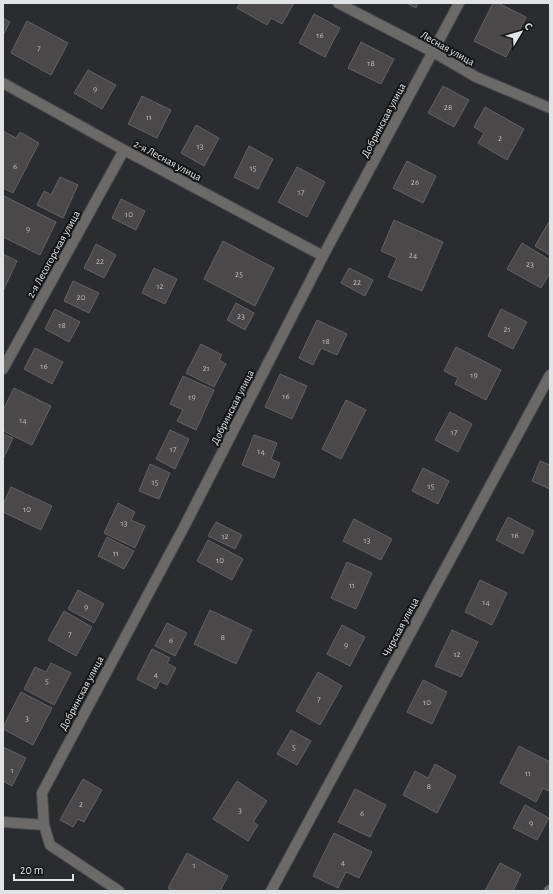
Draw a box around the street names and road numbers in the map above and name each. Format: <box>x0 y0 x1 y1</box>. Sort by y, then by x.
street label: Лесная улица <box>419 29 477 68</box>
street label: Добринская улица <box>359 81 408 159</box>
street label: 2-я Лесная улица <box>132 138 203 183</box>
street label: 2-я Лесогорская улица <box>25 209 82 300</box>
street label: Добринская улица <box>209 368 256 446</box>
street label: Чирская улица <box>380 596 421 659</box>
street label: Добринская улица <box>57 654 106 732</box>

